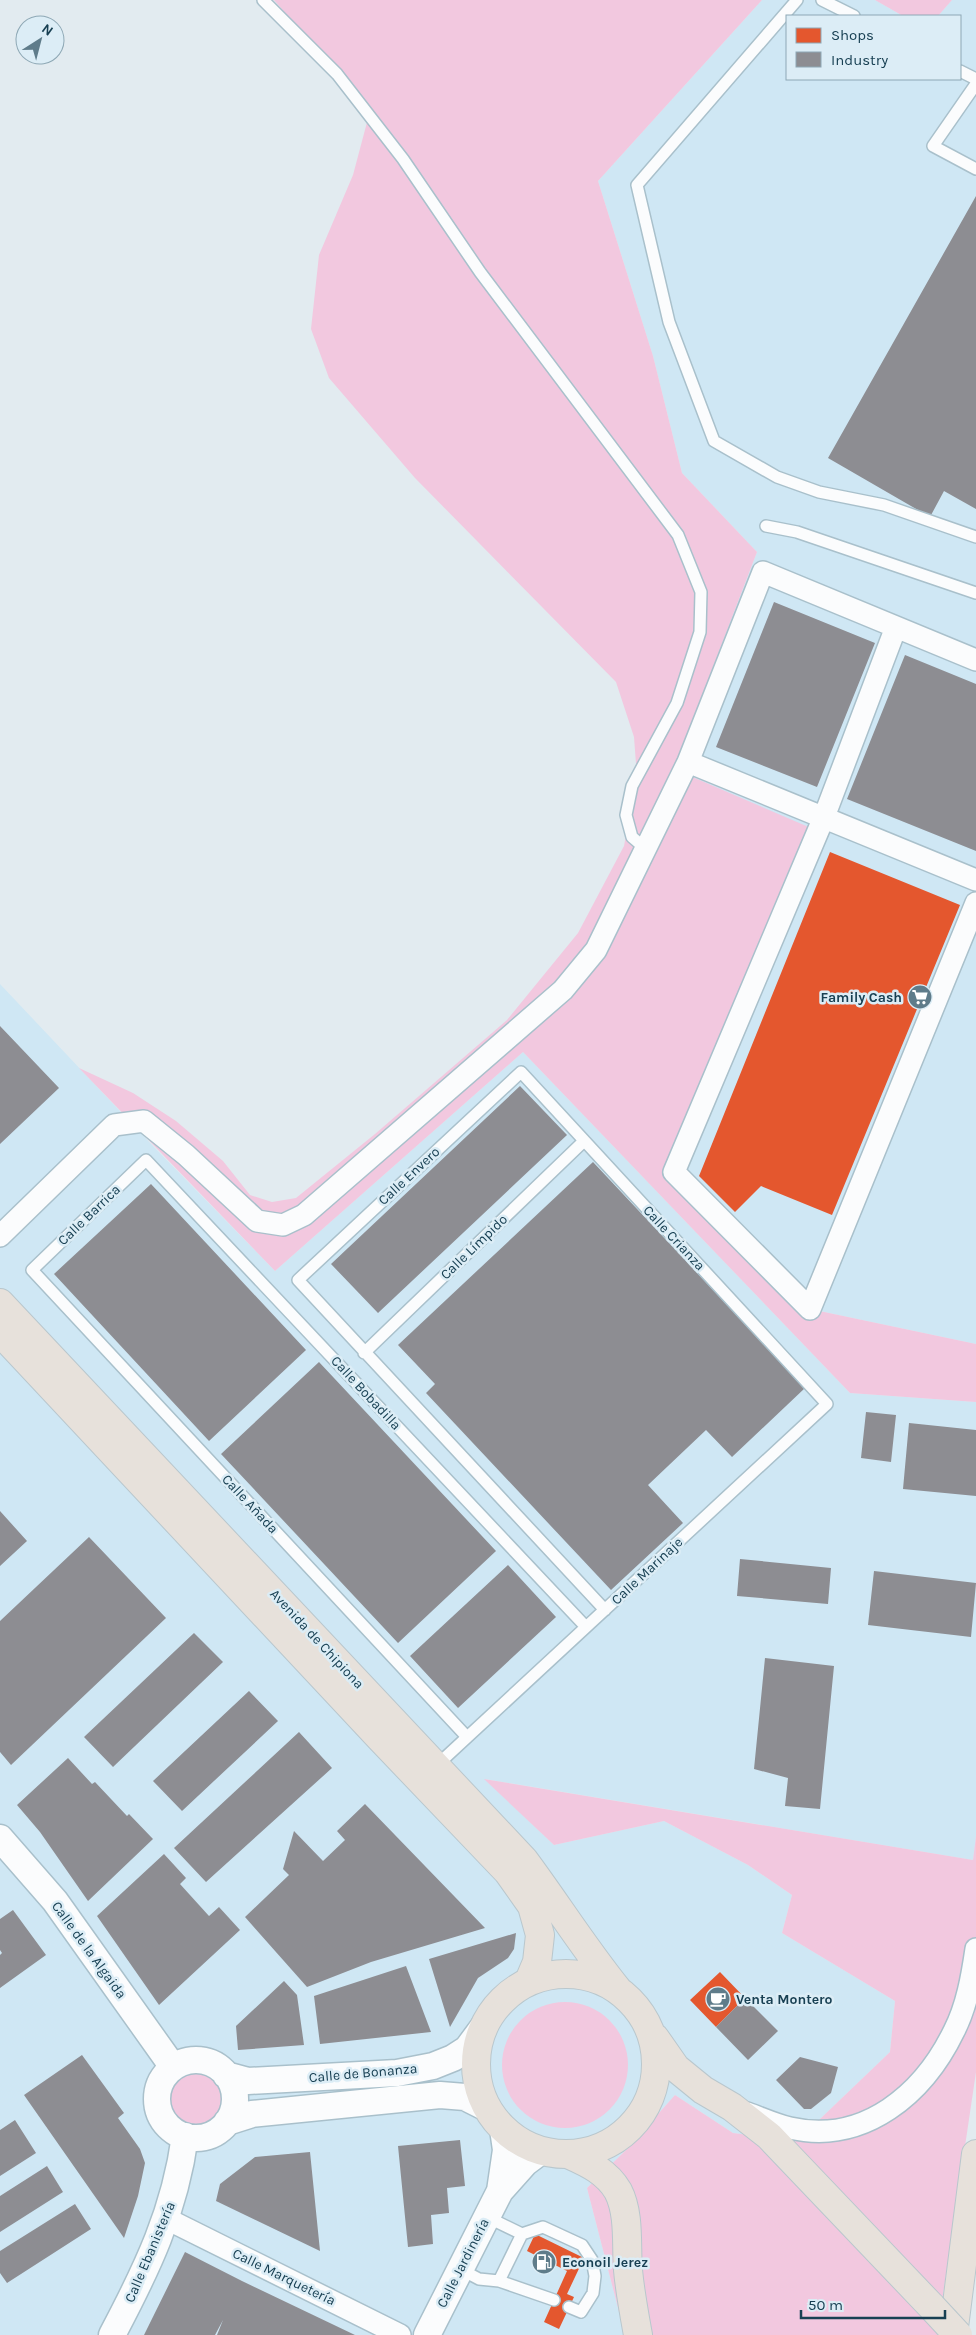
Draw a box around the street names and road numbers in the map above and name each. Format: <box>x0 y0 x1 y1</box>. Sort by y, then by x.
street label: Calle Envero <box>375 1143 443 1209</box>
street label: Calle Barrica <box>54 1181 124 1249</box>
street label: Calle Crianza <box>639 1202 709 1274</box>
street label: Calle Límpido <box>437 1211 511 1283</box>
street label: Calle Bobadilla <box>327 1352 405 1434</box>
street label: Calle Añada <box>218 1471 282 1537</box>
street label: Calle Marinaje <box>608 1534 686 1608</box>
street label: Avenida de Chipiona <box>266 1586 368 1692</box>
street label: Calle de la Algaida <box>48 1898 130 2002</box>
street label: Calle de Bonanza <box>308 2060 418 2086</box>
street label: Calle Ebanistería <box>121 2199 179 2305</box>
street label: Calle Jardinería <box>433 2215 493 2311</box>
street label: Calle Marquetería <box>230 2245 338 2309</box>

